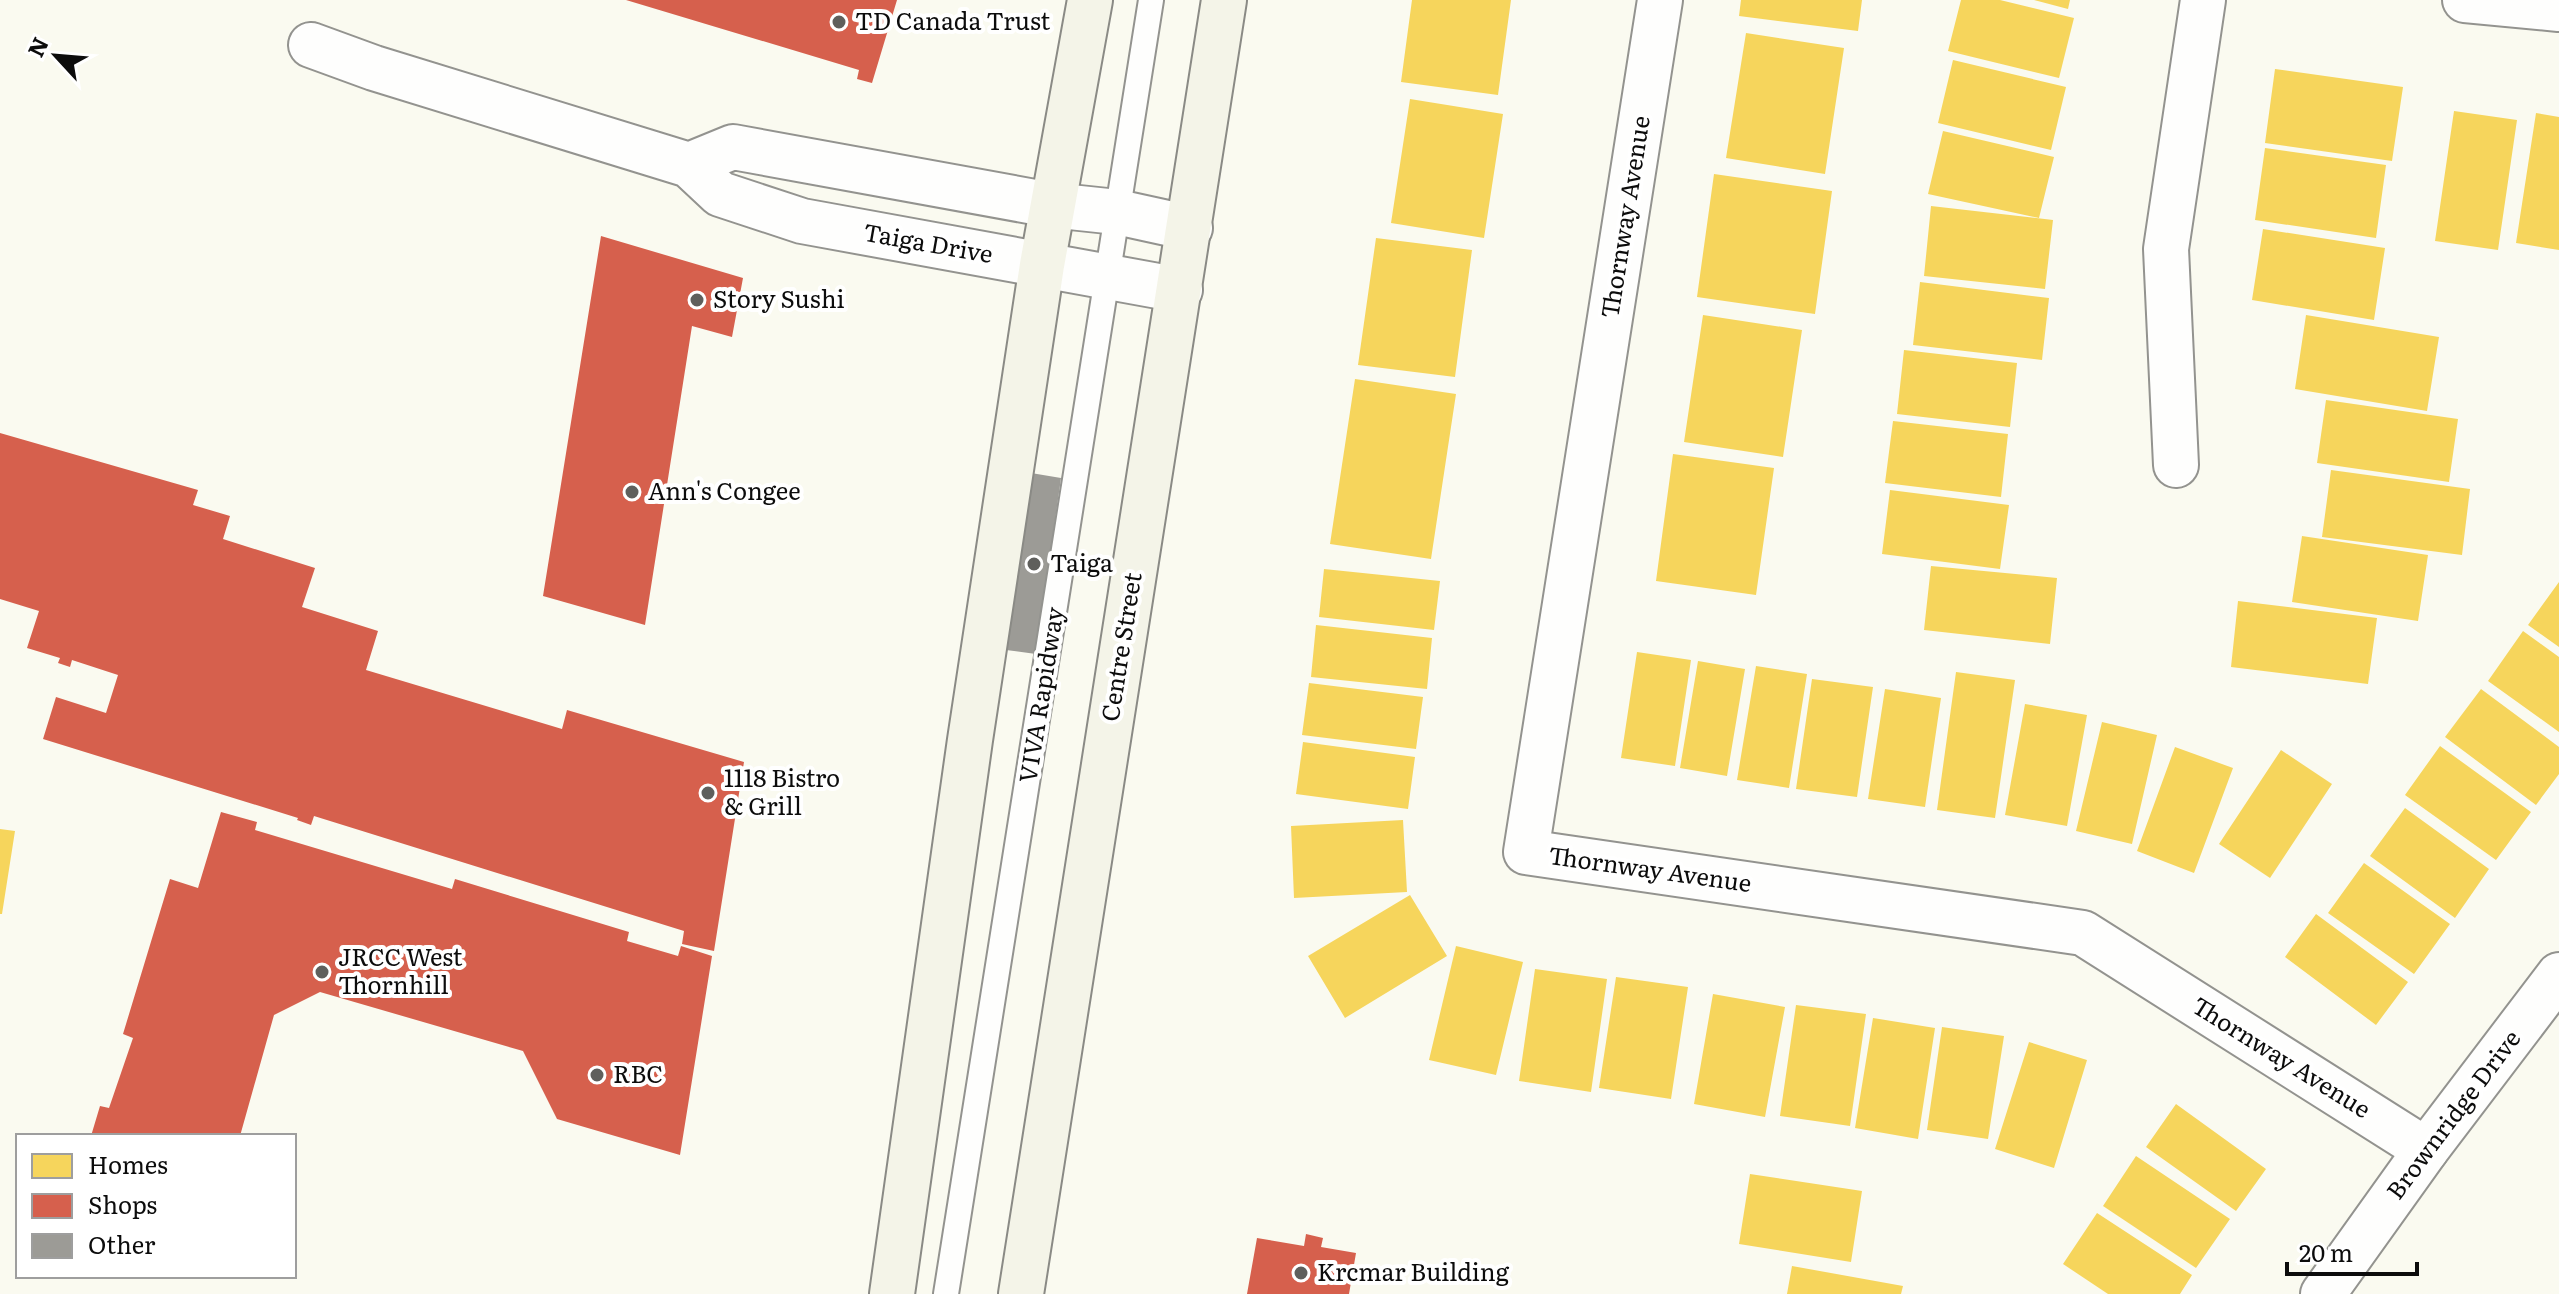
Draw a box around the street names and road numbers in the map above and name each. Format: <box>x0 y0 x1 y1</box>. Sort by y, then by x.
street label: Thornway Avenue <box>1590 113 1657 320</box>
street label: Taiga Drive <box>861 213 996 270</box>
street label: Centre Street <box>1090 569 1149 724</box>
street label: VIVA Rapidway <box>1008 604 1071 785</box>
street label: Thornway Avenue <box>1547 836 1754 899</box>
street label: Thornway Avenue <box>2186 987 2378 1125</box>
street label: Brownridge Drive <box>2377 1021 2527 1206</box>

